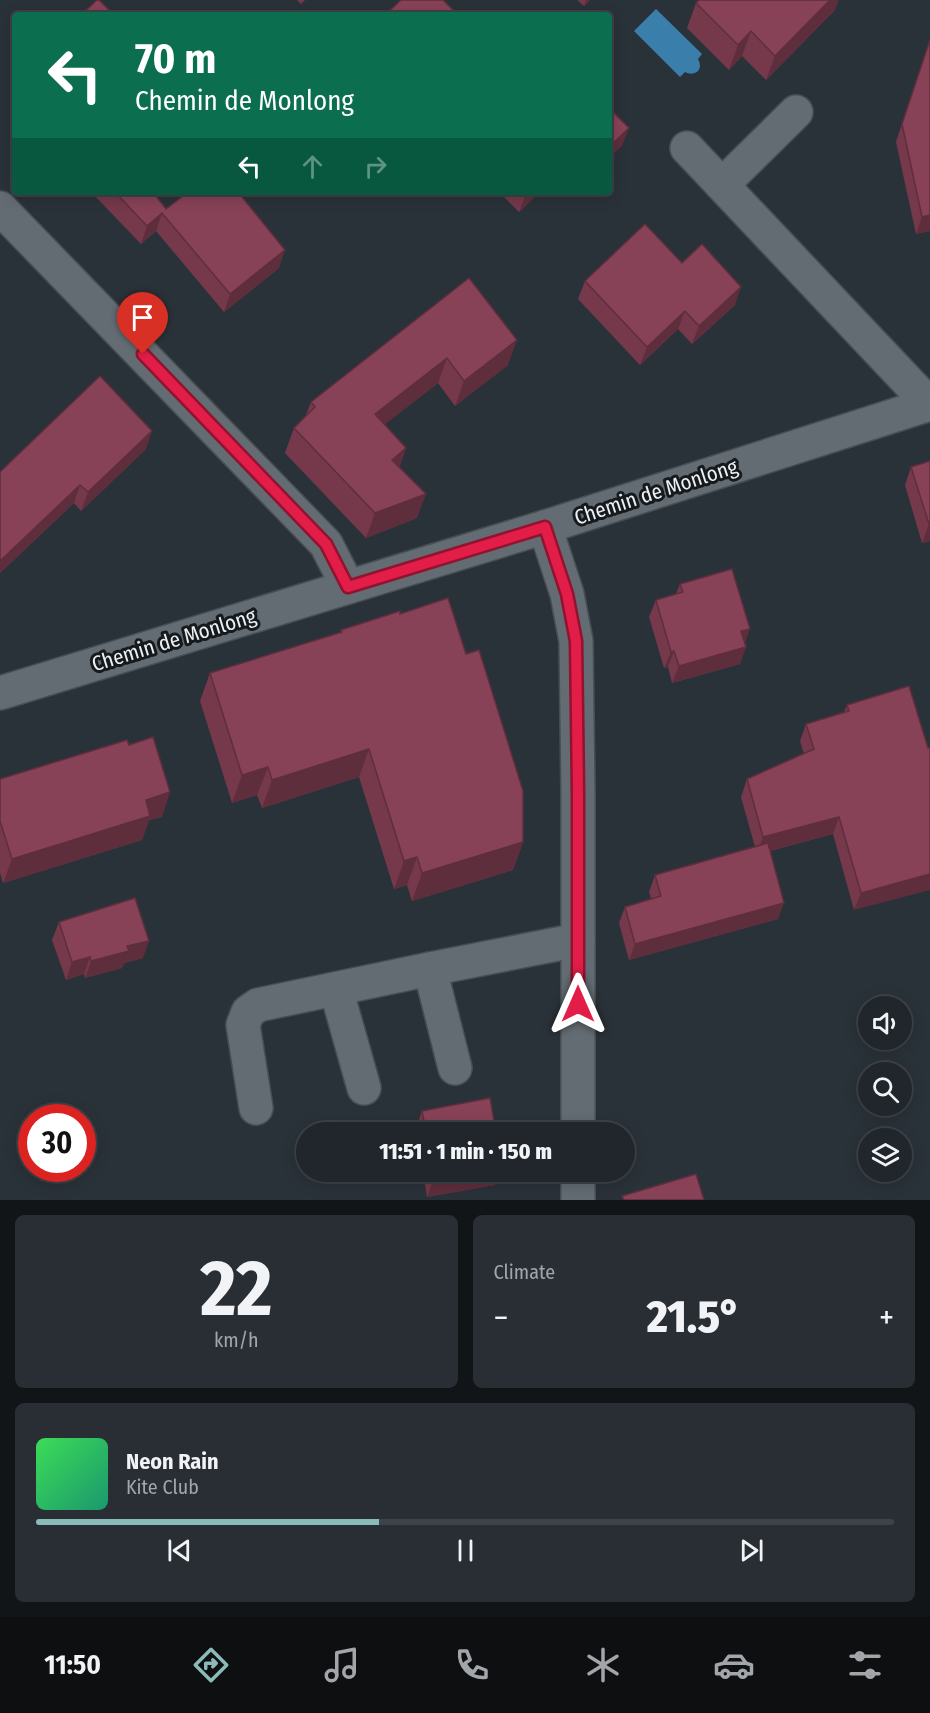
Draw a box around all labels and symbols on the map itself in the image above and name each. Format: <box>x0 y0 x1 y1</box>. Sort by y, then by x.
pin <box>117 292 168 354</box>
street label: Chemin de Monlong <box>571 453 741 531</box>
street label: Chemin de Monlong <box>89 603 259 677</box>
position arrow <box>546 972 610 1036</box>
speed limit sign: 30 <box>18 1104 96 1182</box>

